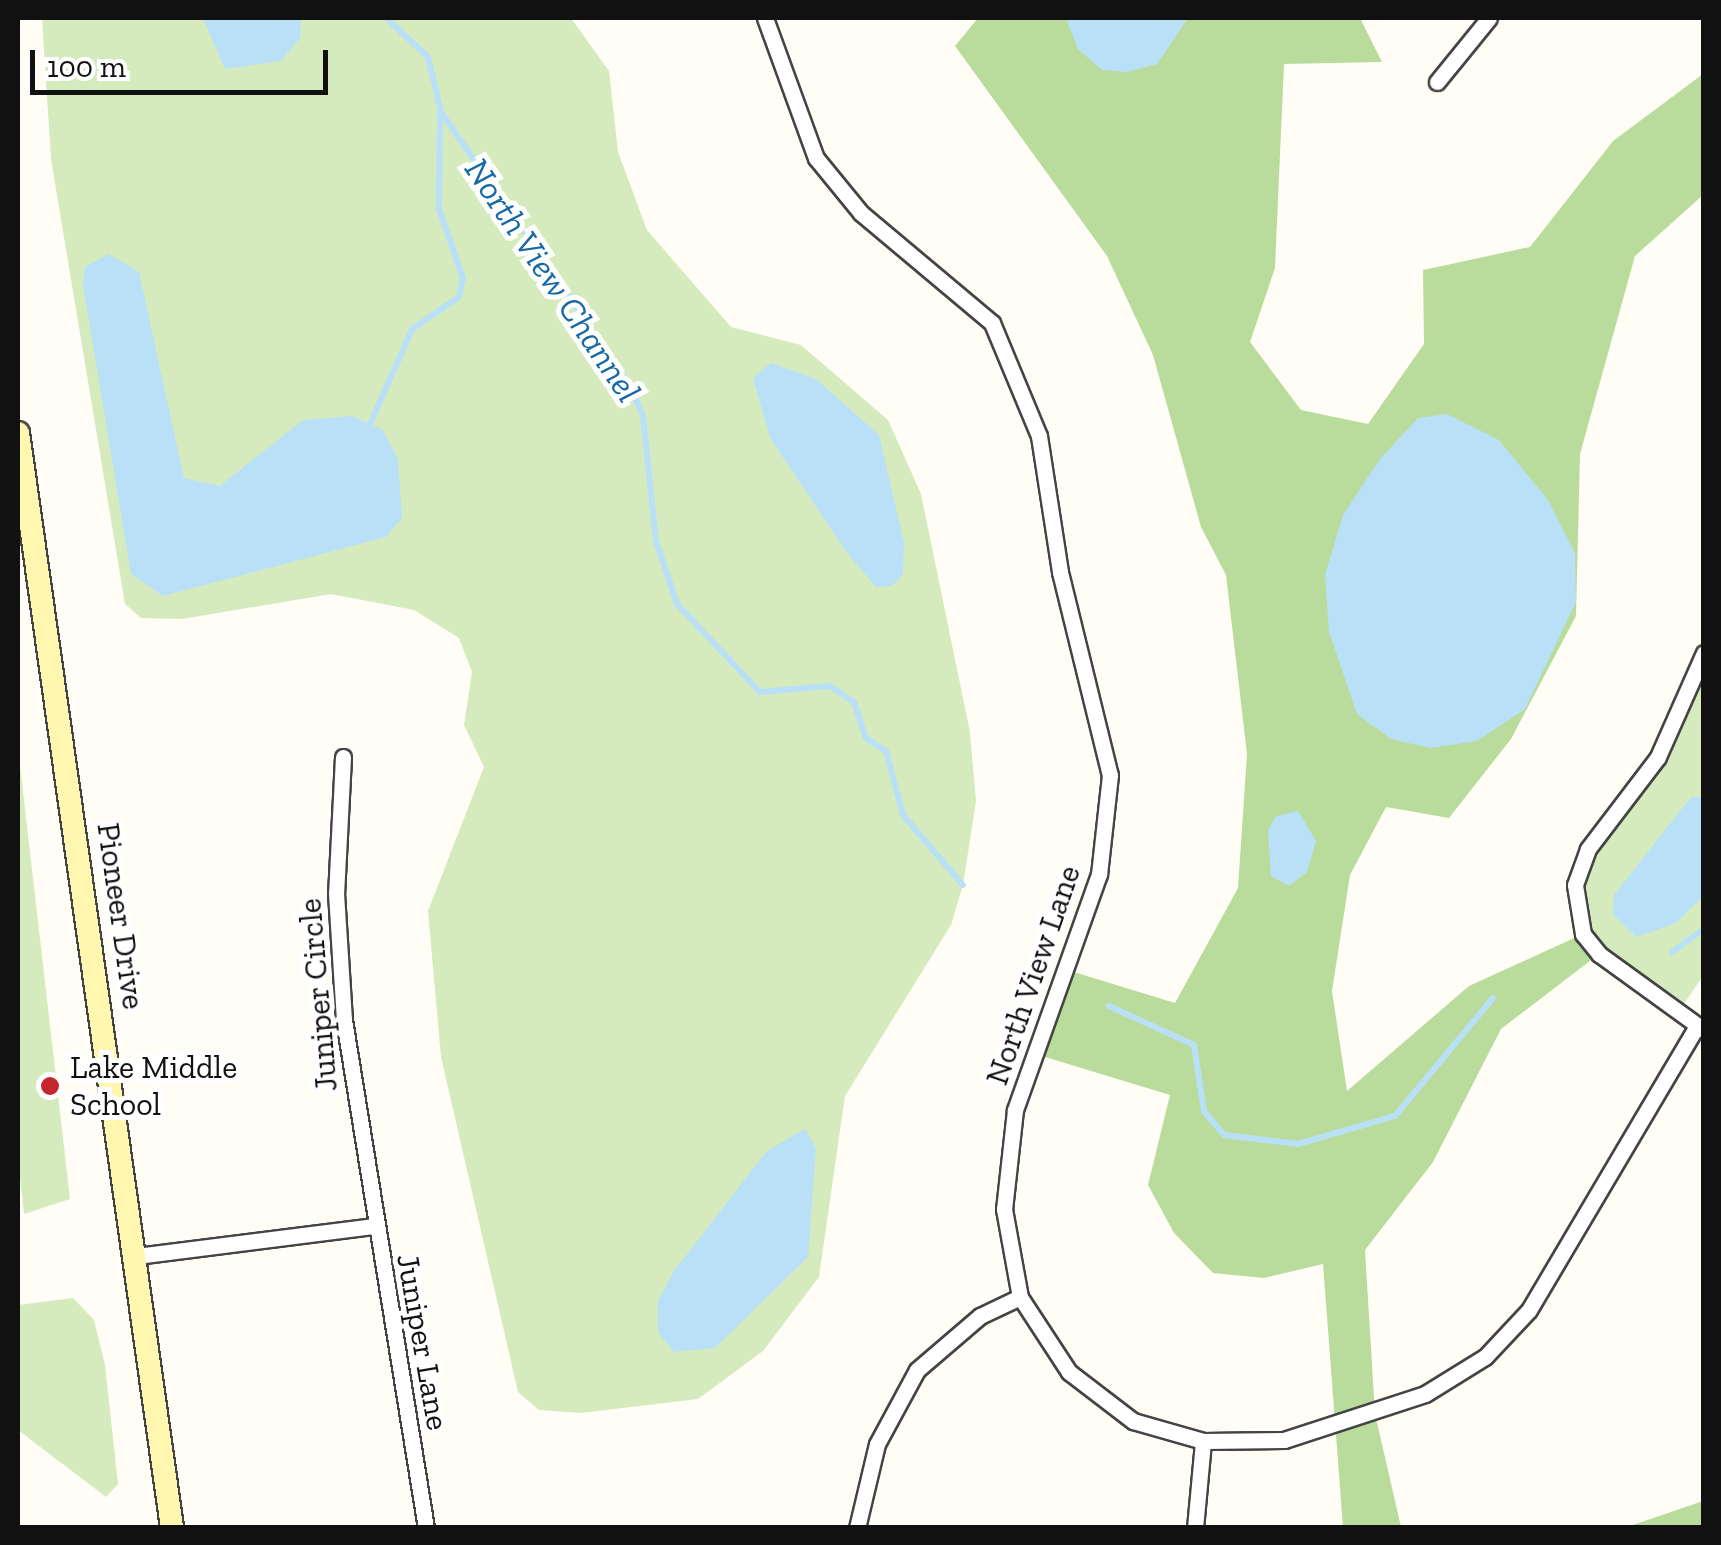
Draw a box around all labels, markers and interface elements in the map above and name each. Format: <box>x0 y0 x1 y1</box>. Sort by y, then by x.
scale bar <box>35 30 332 92</box>
text: 100 m <box>47 49 126 85</box>
water label: North View Channel <box>456 150 650 410</box>
street label: Pioneer Drive <box>89 820 153 1012</box>
street label: North View Lane <box>977 859 1089 1091</box>
street label: Juniper Circle <box>290 897 346 1093</box>
place label: Lake Middle School <box>70 1049 237 1124</box>
marker: Lake Middle School <box>39 1075 61 1097</box>
street label: Juniper Lane <box>389 1251 457 1433</box>

